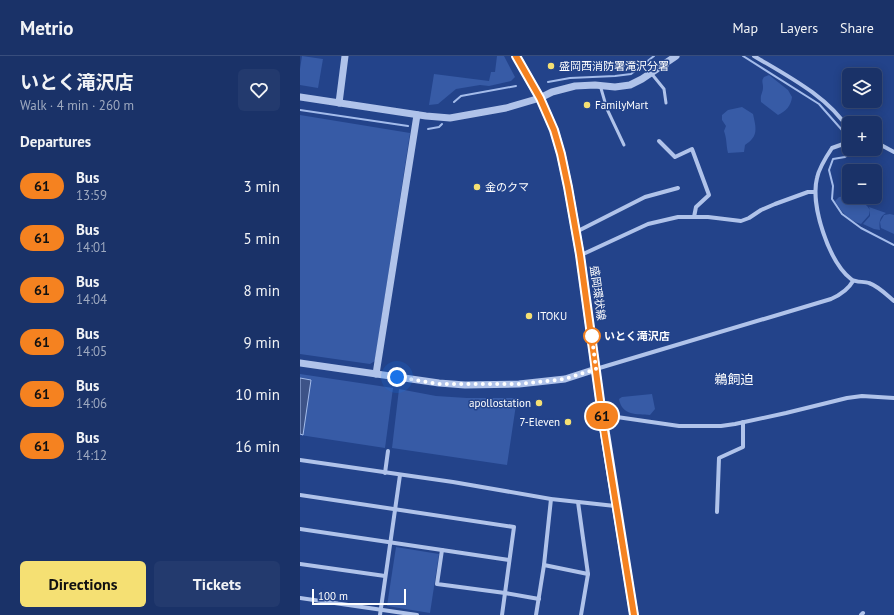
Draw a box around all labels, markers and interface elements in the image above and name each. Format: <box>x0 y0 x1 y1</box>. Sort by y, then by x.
text: Metrio <box>20 16 73 40</box>
text: Map <box>732 19 758 37</box>
text: Layers <box>780 19 818 37</box>
text: Share <box>840 19 874 37</box>
place label: 盛岡西消防署滝沢分署 <box>559 59 669 73</box>
marker: 盛岡西消防署滝沢分署 <box>546 61 556 71</box>
map controls <box>842 68 882 204</box>
button: layers <box>842 68 882 108</box>
button: heart <box>238 69 280 111</box>
text: いとく滝沢店 <box>20 70 133 94</box>
text: Walk · 4 min · 260 m <box>20 97 134 114</box>
place label: FamilyMart <box>595 98 649 112</box>
marker: FamilyMart <box>582 100 592 110</box>
button: + <box>842 116 882 156</box>
text: Departures <box>20 132 91 151</box>
button: − <box>842 164 882 204</box>
text: Bus <box>76 168 99 187</box>
text: 61 <box>34 177 50 195</box>
text: 3 min <box>243 177 280 196</box>
place label: 金のクマ <box>485 180 529 194</box>
marker: 金のクマ <box>472 182 482 192</box>
text: 13:59 <box>76 187 107 204</box>
text: Bus <box>76 220 99 239</box>
text: 61 <box>34 229 50 247</box>
text: 5 min <box>243 229 280 248</box>
text: 14:01 <box>76 239 107 256</box>
street label: 盛岡環状線 <box>587 265 609 321</box>
text: Bus <box>76 272 99 291</box>
text: 61 <box>34 281 50 299</box>
text: 8 min <box>243 281 280 300</box>
text: 14:04 <box>76 291 107 308</box>
place label: ITOKU <box>537 309 567 323</box>
marker: ITOKU <box>524 311 534 321</box>
text: Bus <box>76 324 99 343</box>
marker: いとく滝沢店 <box>583 327 601 345</box>
place label: いとく滝沢店 <box>604 329 670 343</box>
text: 61 <box>34 333 50 351</box>
text: 9 min <box>243 333 280 352</box>
text: 14:05 <box>76 343 107 360</box>
your location <box>387 367 407 387</box>
district label: 鵜飼迫 <box>714 371 754 388</box>
text: Bus <box>76 376 99 395</box>
text: 61 <box>34 385 50 403</box>
text: 10 min <box>235 385 280 404</box>
text: 14:06 <box>76 395 107 412</box>
place label: apollostation <box>469 396 531 410</box>
marker: apollostation <box>534 398 544 408</box>
line badge: 61 <box>584 403 620 429</box>
text: 61 <box>594 407 610 425</box>
place label: 7-Eleven <box>520 415 560 429</box>
marker: 7-Eleven <box>563 417 573 427</box>
text: Bus <box>76 428 99 447</box>
text: 61 <box>34 437 50 455</box>
text: 16 min <box>235 437 280 456</box>
text: 14:12 <box>76 447 107 464</box>
button: Directions <box>20 561 146 607</box>
button: Tickets <box>154 561 280 607</box>
scale bar <box>312 587 406 606</box>
text: 100 m <box>318 589 348 603</box>

